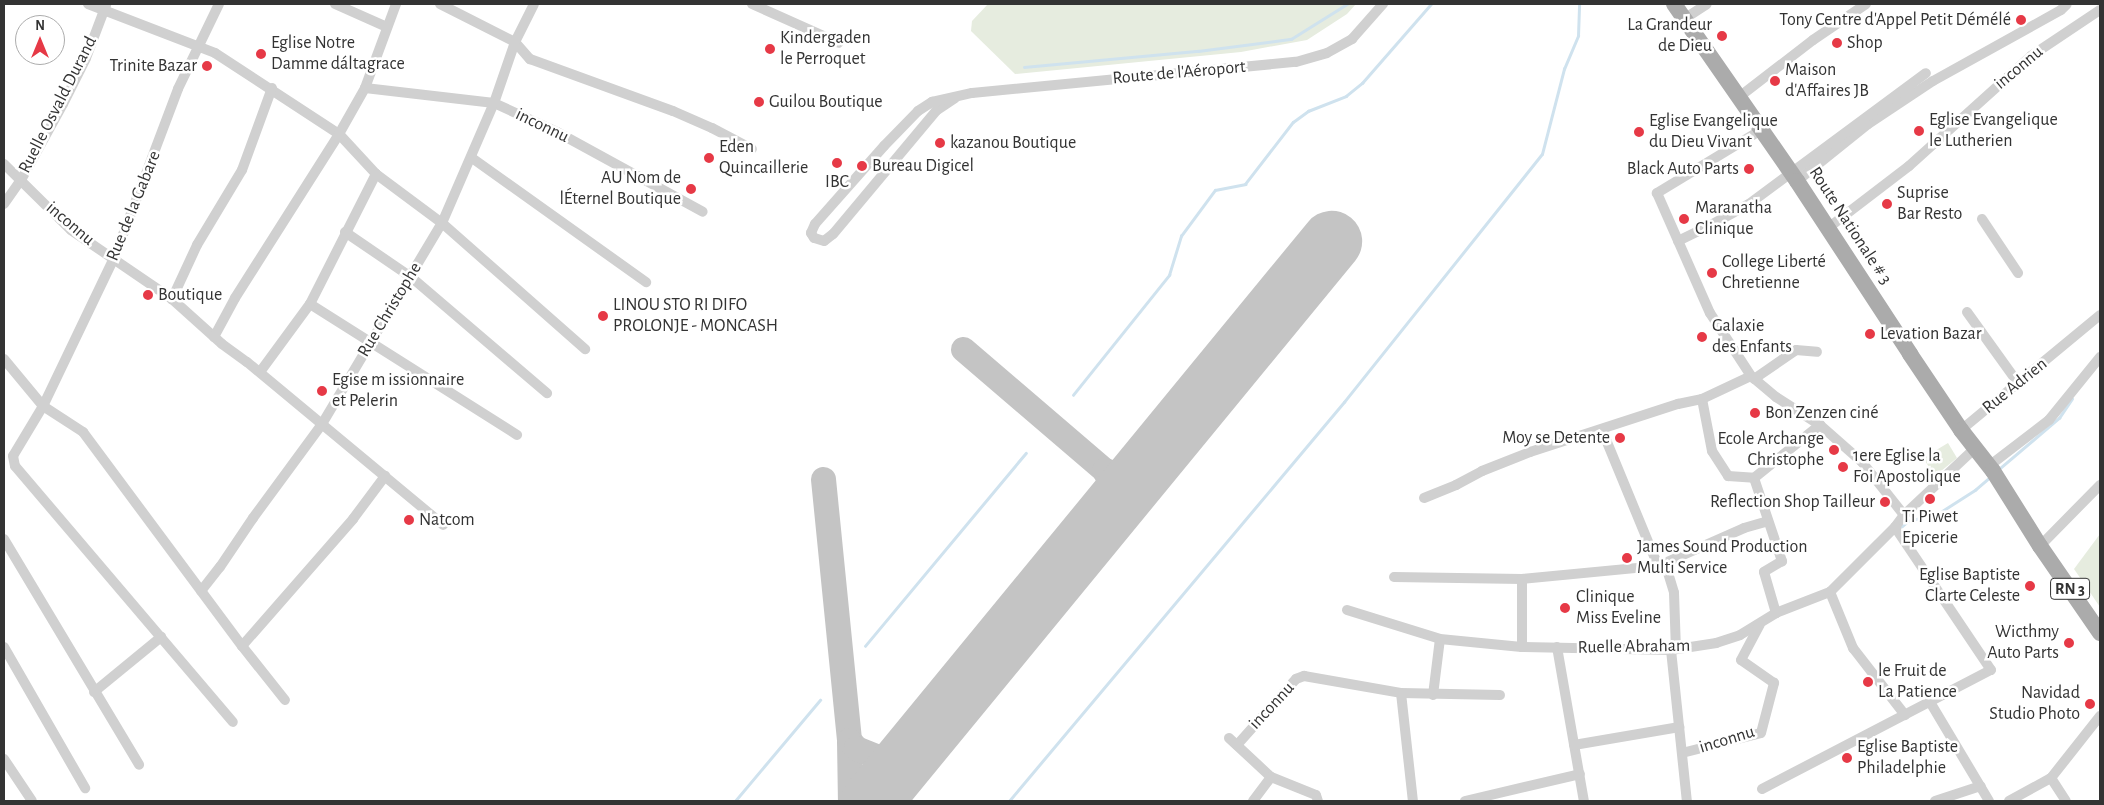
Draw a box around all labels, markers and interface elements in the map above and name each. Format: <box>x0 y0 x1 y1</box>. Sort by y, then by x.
place label: Tony Centre d'Appel Petit Démélé <box>1779 9 2011 31</box>
marker: Tony Centre d'Appel Petit Démélé <box>2015 14 2027 26</box>
north arrow <box>15 15 65 65</box>
place label: La Grandeur de Dieu <box>1627 15 1712 58</box>
text: N <box>35 19 45 33</box>
place label: Kindergaden le Perroquet <box>780 28 871 70</box>
marker: La Grandeur de Dieu <box>1716 30 1728 42</box>
place label: Shop <box>1847 32 1883 54</box>
street label: Ruelle Osvald Durand <box>14 33 102 177</box>
place label: Eglise Notre Damme dáltagrace <box>271 33 405 76</box>
marker: Shop <box>1831 37 1843 49</box>
street label: inconnu <box>1990 41 2048 95</box>
marker: Kindergaden le Perroquet <box>764 43 776 55</box>
marker: Eglise Notre Damme dáltagrace <box>255 48 267 60</box>
place label: Trinite Bazar <box>109 55 197 77</box>
street label: Route de l'Aéroport <box>1112 56 1246 90</box>
marker: Trinite Bazar <box>201 60 213 72</box>
place label: Maison d'Affaires JB <box>1785 60 1869 102</box>
marker: Maison d'Affaires JB <box>1769 75 1781 87</box>
place label: Guilou Boutique <box>769 91 883 113</box>
marker: Guilou Boutique <box>753 96 765 108</box>
street label: inconnu <box>512 104 572 148</box>
place label: Eglise Evangelique le Lutherien <box>1929 110 2058 152</box>
place label: Eglise Evangelique du Dieu Vivant <box>1649 111 1778 154</box>
marker: Eglise Evangelique le Lutherien <box>1913 125 1925 137</box>
marker: Eglise Evangelique du Dieu Vivant <box>1633 126 1645 138</box>
place label: kazanou Boutique <box>950 132 1076 154</box>
place label: Eden Quincaillerie <box>719 137 808 180</box>
marker: kazanou Boutique <box>934 137 946 149</box>
street label: Rue de la Gabare <box>102 148 166 264</box>
marker: Eden Quincaillerie <box>703 152 715 164</box>
place label: Bureau Digicel <box>872 155 974 177</box>
marker: IBC <box>831 157 843 169</box>
place label: Black Auto Parts <box>1627 158 1739 180</box>
marker: Bureau Digicel <box>856 160 868 172</box>
marker: Black Auto Parts <box>1743 163 1755 175</box>
street label: Route Nationale # 3 <box>1804 163 1896 289</box>
place label: AU Nom de lÉternel Boutique <box>559 168 681 210</box>
place label: IBC <box>825 171 849 193</box>
marker: AU Nom de lÉternel Boutique <box>685 183 697 195</box>
place label: Suprise Bar Resto <box>1897 183 1962 225</box>
street label: inconnu <box>41 197 99 251</box>
place label: Maranatha Clinique <box>1695 198 1772 240</box>
marker: Suprise Bar Resto <box>1881 198 1893 210</box>
marker: Maranatha Clinique <box>1677 212 1691 226</box>
place label: College Liberté Chretienne <box>1722 252 1826 294</box>
street label: Rue Christophe <box>353 259 427 361</box>
marker: College Liberté Chretienne <box>1706 267 1718 279</box>
place label: Boutique <box>158 284 222 306</box>
marker: Boutique <box>142 289 154 301</box>
place label: LINOU STO RI DIFO PROLONJE - MONCASH <box>613 295 778 338</box>
marker: LINOU STO RI DIFO PROLONJE - MONCASH <box>597 310 609 322</box>
place label: Galaxie des Enfants <box>1712 316 1792 358</box>
place label: Levation Bazar <box>1880 323 1982 345</box>
marker: Levation Bazar <box>1864 328 1876 340</box>
marker: Galaxie des Enfants <box>1696 331 1708 343</box>
street label: Rue Adrien <box>1978 353 2052 419</box>
place label: Egise m issionnaire et Pelerin <box>332 370 464 412</box>
marker: Egise m issionnaire et Pelerin <box>316 385 328 397</box>
place label: Bon Zenzen ciné <box>1765 402 1879 424</box>
marker: Bon Zenzen ciné <box>1749 407 1761 419</box>
place label: Moy se Detente <box>1502 427 1610 449</box>
place label: Ecole Archange Christophe <box>1718 429 1824 472</box>
marker: Moy se Detente <box>1614 432 1626 444</box>
marker: Ecole Archange Christophe <box>1828 444 1840 456</box>
place label: 1ere Eglise la Foi Apostolique <box>1853 446 1961 488</box>
marker: 1ere Eglise la Foi Apostolique <box>1837 461 1849 473</box>
place label: Reflection Shop Tailleur <box>1710 491 1875 513</box>
marker: Ti Piwet Epicerie <box>1924 493 1936 505</box>
marker: Reflection Shop Tailleur <box>1879 496 1891 508</box>
place label: Ti Piwet Epicerie <box>1902 507 1958 550</box>
place label: Natcom <box>419 509 475 531</box>
marker: Natcom <box>403 514 415 526</box>
place label: James Sound Production Multi Service <box>1637 537 1807 580</box>
marker: James Sound Production Multi Service <box>1621 552 1633 564</box>
place label: Eglise Baptiste Clarte Celeste <box>1919 565 2020 608</box>
road number: RN 3 <box>2050 576 2090 602</box>
marker: Eglise Baptiste Clarte Celeste <box>2024 580 2036 592</box>
place label: Clinique Miss Eveline <box>1576 587 1661 630</box>
marker: Clinique Miss Eveline <box>1558 601 1572 615</box>
place label: Wicthmy Auto Parts <box>1987 622 2059 664</box>
street label: Ruelle Abraham <box>1578 635 1690 659</box>
marker: Wicthmy Auto Parts <box>2063 637 2075 649</box>
place label: le Fruit de La Patience <box>1878 661 1957 704</box>
marker: le Fruit de La Patience <box>1862 676 1874 688</box>
street label: inconnu <box>1245 678 1299 734</box>
place label: Navidad Studio Photo <box>1989 683 2080 726</box>
marker: Navidad Studio Photo <box>2084 698 2096 710</box>
street label: inconnu <box>1697 721 1757 759</box>
place label: Eglise Baptiste Philadelphie <box>1857 737 1958 780</box>
marker: Eglise Baptiste Philadelphie <box>1841 752 1853 764</box>

